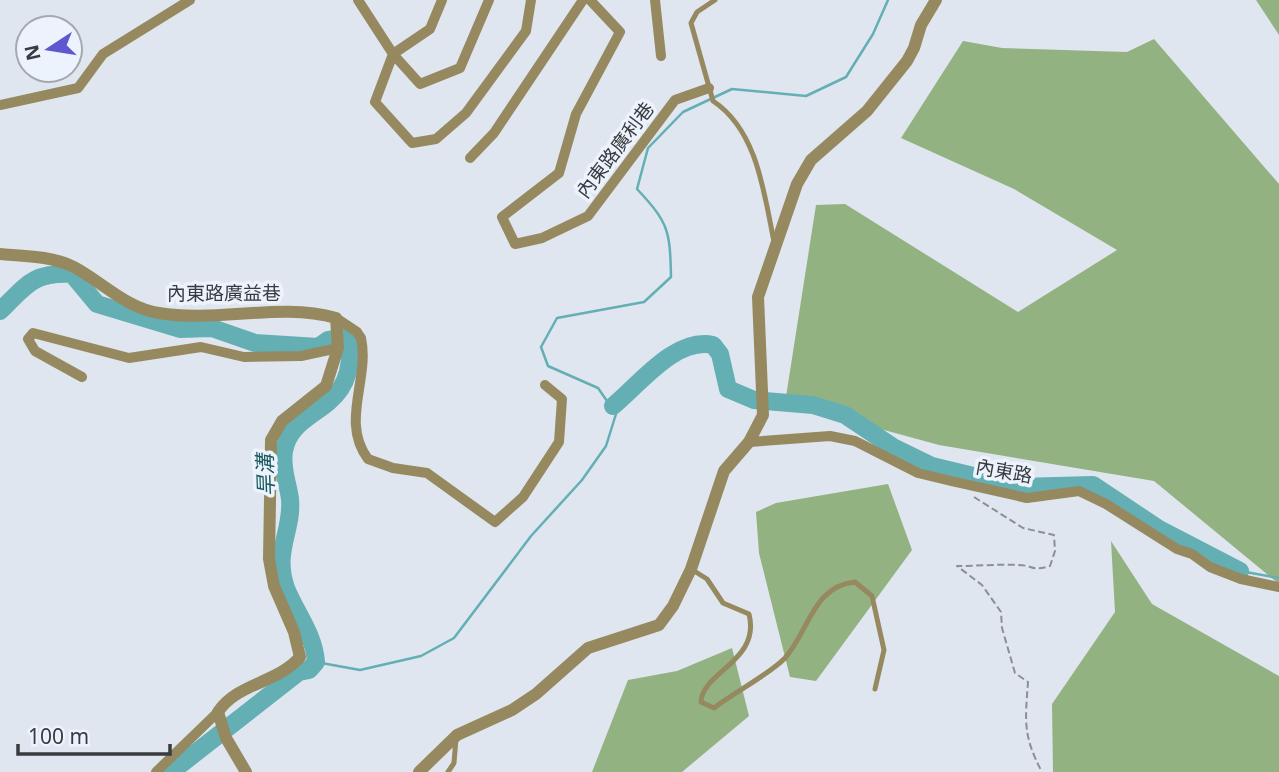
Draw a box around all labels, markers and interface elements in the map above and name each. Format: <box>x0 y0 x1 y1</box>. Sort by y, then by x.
north arrow <box>14 14 84 84</box>
text: N <box>18 42 47 63</box>
street label: 內東路廣利巷 <box>570 97 660 203</box>
street label: 內東路廣益巷 <box>167 280 281 306</box>
water label: 旱溝 <box>250 451 280 497</box>
street label: 內東路 <box>974 453 1034 489</box>
scale bar <box>18 712 170 756</box>
text: 100 m <box>28 722 89 750</box>

